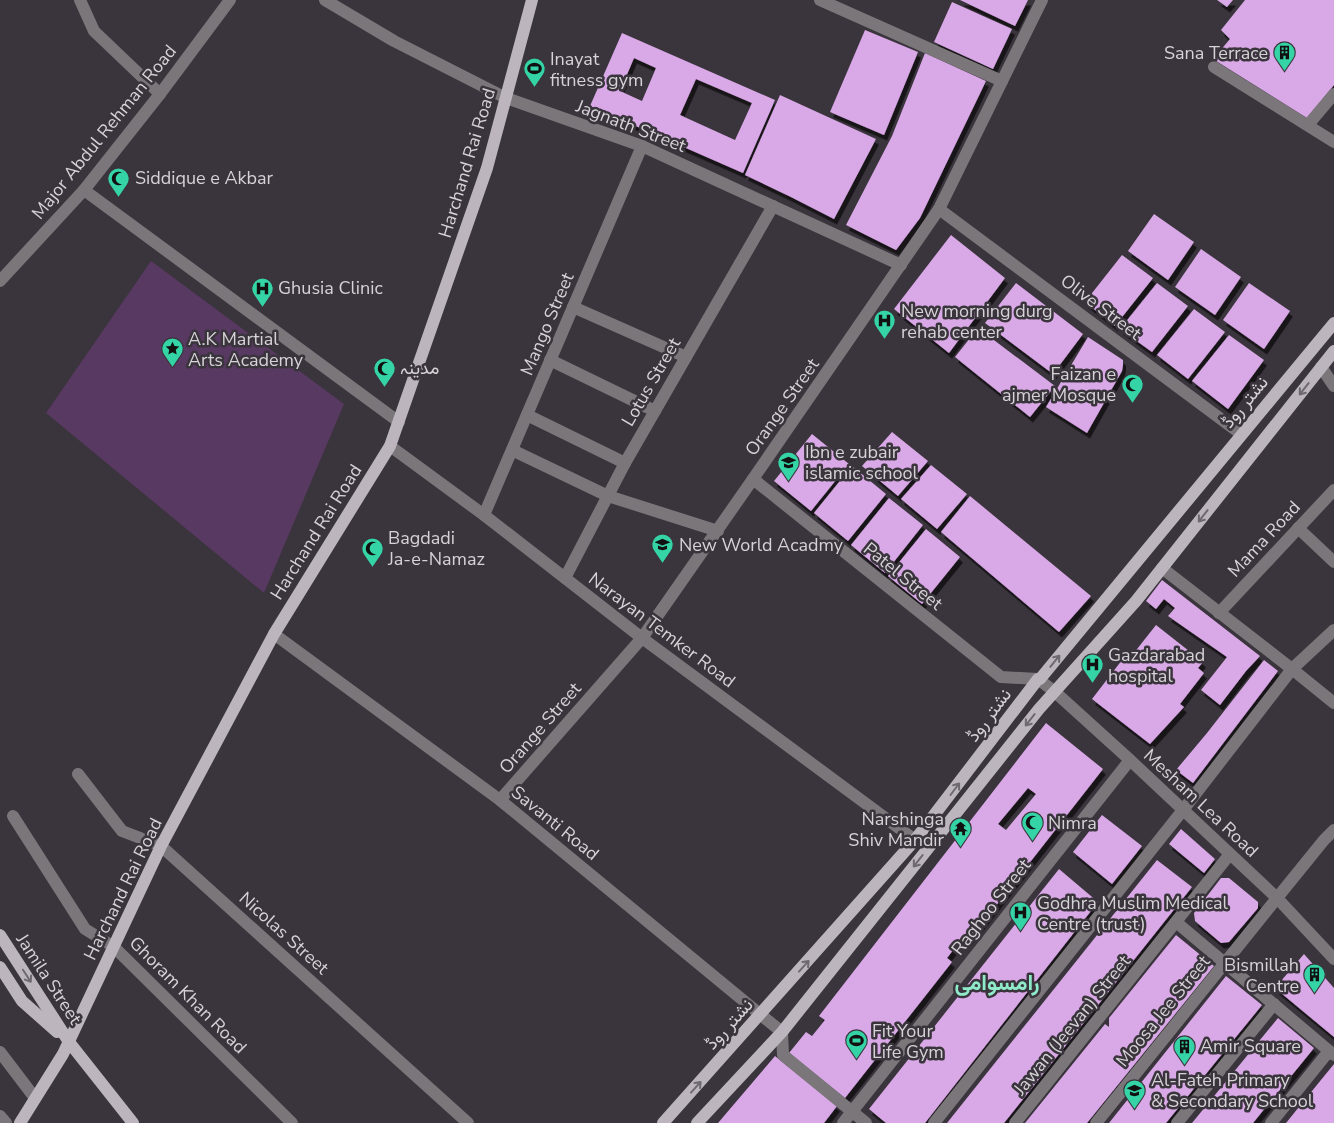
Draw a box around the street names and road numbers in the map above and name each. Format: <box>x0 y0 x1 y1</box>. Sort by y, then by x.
street label: Major Abdul Rehman Road <box>26 40 182 224</box>
street label: Harchand Rai Road <box>433 85 501 241</box>
street label: Jagnath Street <box>572 94 690 158</box>
street label: Mango Street <box>515 268 580 379</box>
street label: Olive Street <box>1056 269 1147 346</box>
street label: Lotus Street <box>616 333 686 431</box>
street label: Orange Street <box>740 353 825 460</box>
street label: نشتر روڈ <box>1216 371 1274 433</box>
street label: Harchand Rai Road <box>265 460 367 604</box>
street label: Mama Road <box>1222 496 1306 582</box>
street label: Patel Street <box>858 537 948 616</box>
street label: Narayan Temker Road <box>584 567 740 693</box>
street label: Orange Street <box>494 677 587 779</box>
street label: نشتر روڈ <box>961 683 1017 747</box>
street label: Mesham Lea Road <box>1138 744 1264 862</box>
street label: Savanti Road <box>506 780 604 866</box>
street label: Harchand Rai Road <box>78 814 168 964</box>
street label: Raghoo Street <box>946 853 1037 960</box>
street label: Nicolas Street <box>234 886 335 980</box>
street label: Jamila Street <box>10 928 88 1030</box>
street label: Ghoram Khan Road <box>124 931 252 1059</box>
street label: Jawan (Jeevan) Street <box>1007 949 1136 1101</box>
street label: Moosa Jee Street <box>1111 950 1216 1072</box>
street label: نشتر روڈ <box>700 993 758 1055</box>

